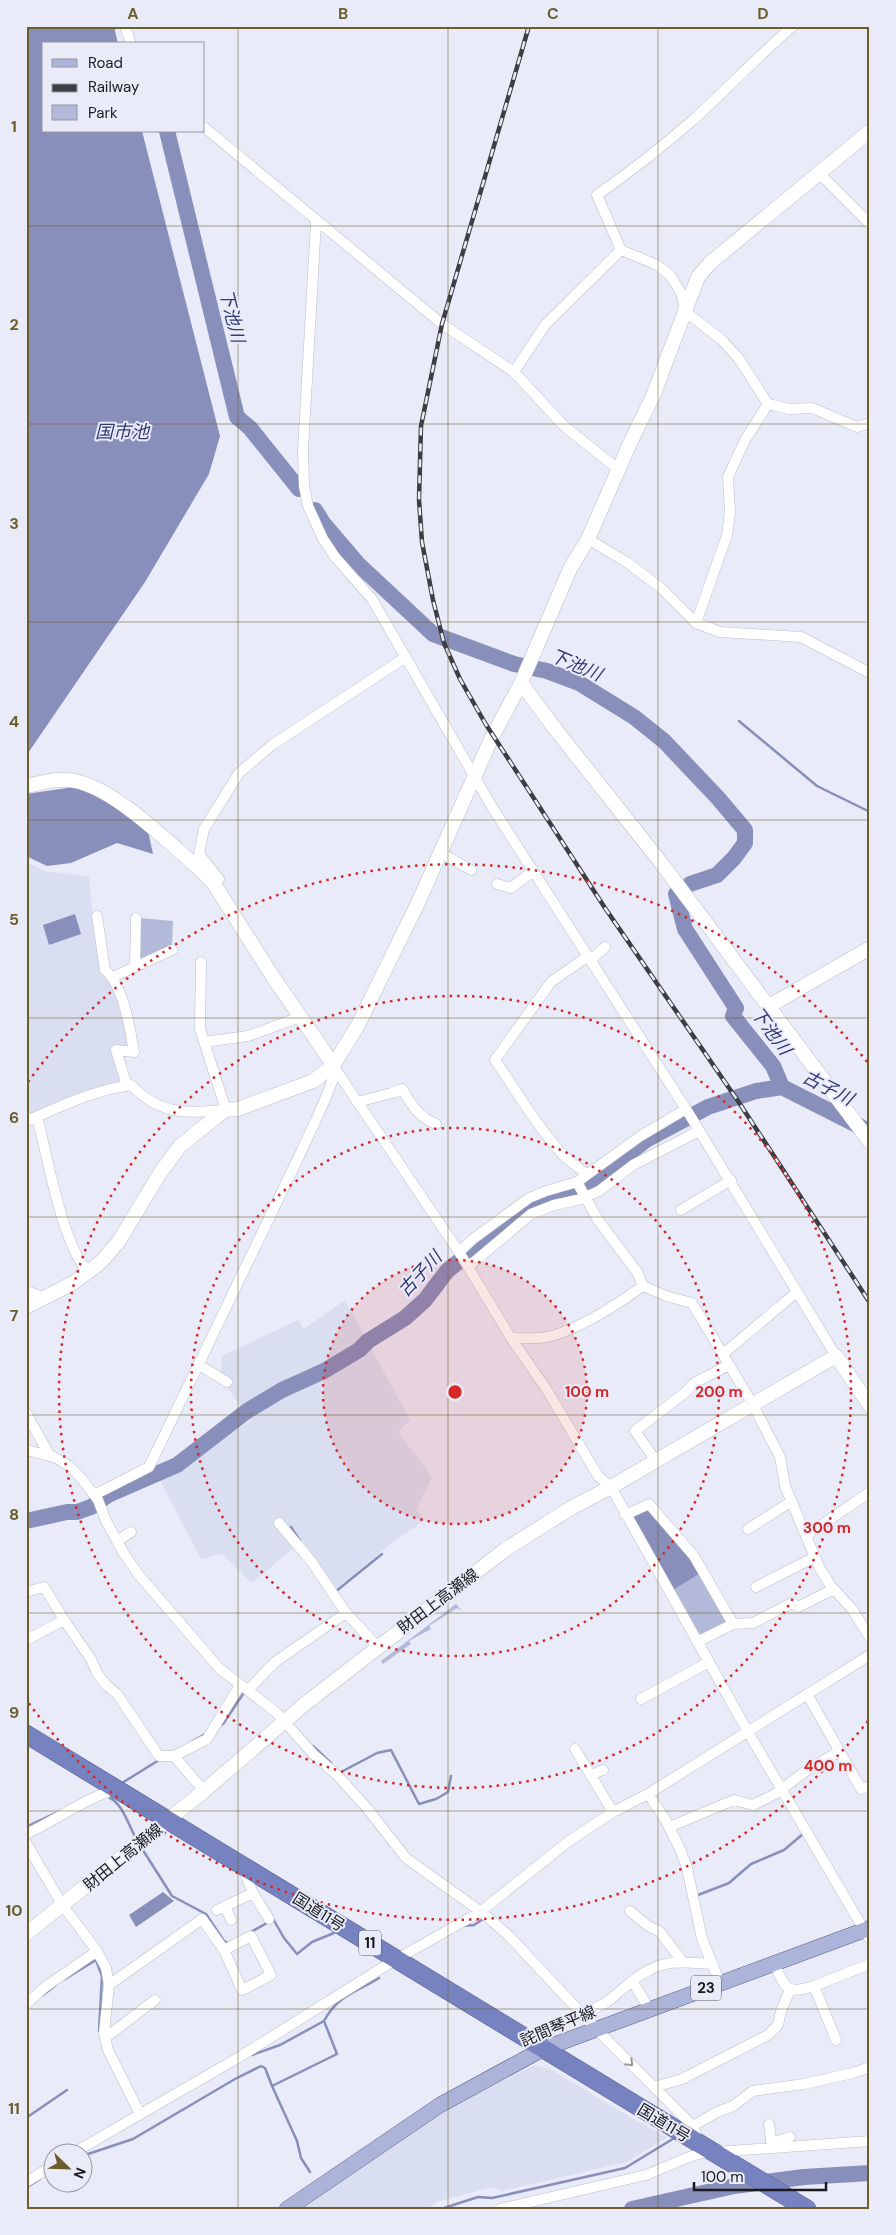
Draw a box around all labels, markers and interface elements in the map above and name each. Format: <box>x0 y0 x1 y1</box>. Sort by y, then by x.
text: A <box>127 3 139 24</box>
text: B <box>338 3 348 24</box>
text: C <box>547 3 559 24</box>
text: D <box>757 3 769 24</box>
legend <box>42 42 205 132</box>
text: Road <box>88 53 123 73</box>
text: Railway <box>88 77 140 97</box>
text: Park <box>88 103 118 123</box>
text: 1 <box>11 116 17 137</box>
water label: 下池川 <box>214 287 251 347</box>
text: 2 <box>9 314 19 335</box>
water label: 国市池 <box>95 420 151 444</box>
text: 3 <box>9 513 19 534</box>
water label: 下池川 <box>546 643 607 687</box>
text: 4 <box>9 711 19 732</box>
text: 5 <box>9 909 19 930</box>
water label: 下池川 <box>745 1002 798 1062</box>
water label: 古子川 <box>798 1065 859 1112</box>
text: 6 <box>9 1107 19 1128</box>
water label: 古子川 <box>393 1245 449 1302</box>
text: 7 <box>10 1305 19 1326</box>
text: 100 m <box>565 1382 609 1402</box>
text: 200 m <box>695 1382 743 1402</box>
centre of rings <box>446 1383 464 1401</box>
text: 8 <box>9 1504 19 1525</box>
text: 300 m <box>803 1518 851 1538</box>
street label: 財田上高瀬線 <box>393 1564 483 1638</box>
text: 9 <box>9 1702 19 1723</box>
text: 400 m <box>804 1756 852 1776</box>
street label: 財田上高瀬線 <box>79 1819 167 1895</box>
street label: 国道11号 <box>289 1888 349 1936</box>
text: 10 <box>5 1900 23 1921</box>
road number: 11 <box>359 1930 381 1956</box>
road number: 23 <box>691 1976 721 2000</box>
street label: 詫間琴平線 <box>517 2001 599 2051</box>
one-way arrow <box>624 2057 633 2066</box>
text: 11 <box>8 2098 20 2119</box>
street label: 国道11号 <box>634 2099 694 2147</box>
north arrow <box>42 2142 92 2192</box>
scale bar <box>694 2160 826 2192</box>
text: N <box>70 2165 90 2181</box>
text: 100 m <box>701 2167 744 2187</box>

